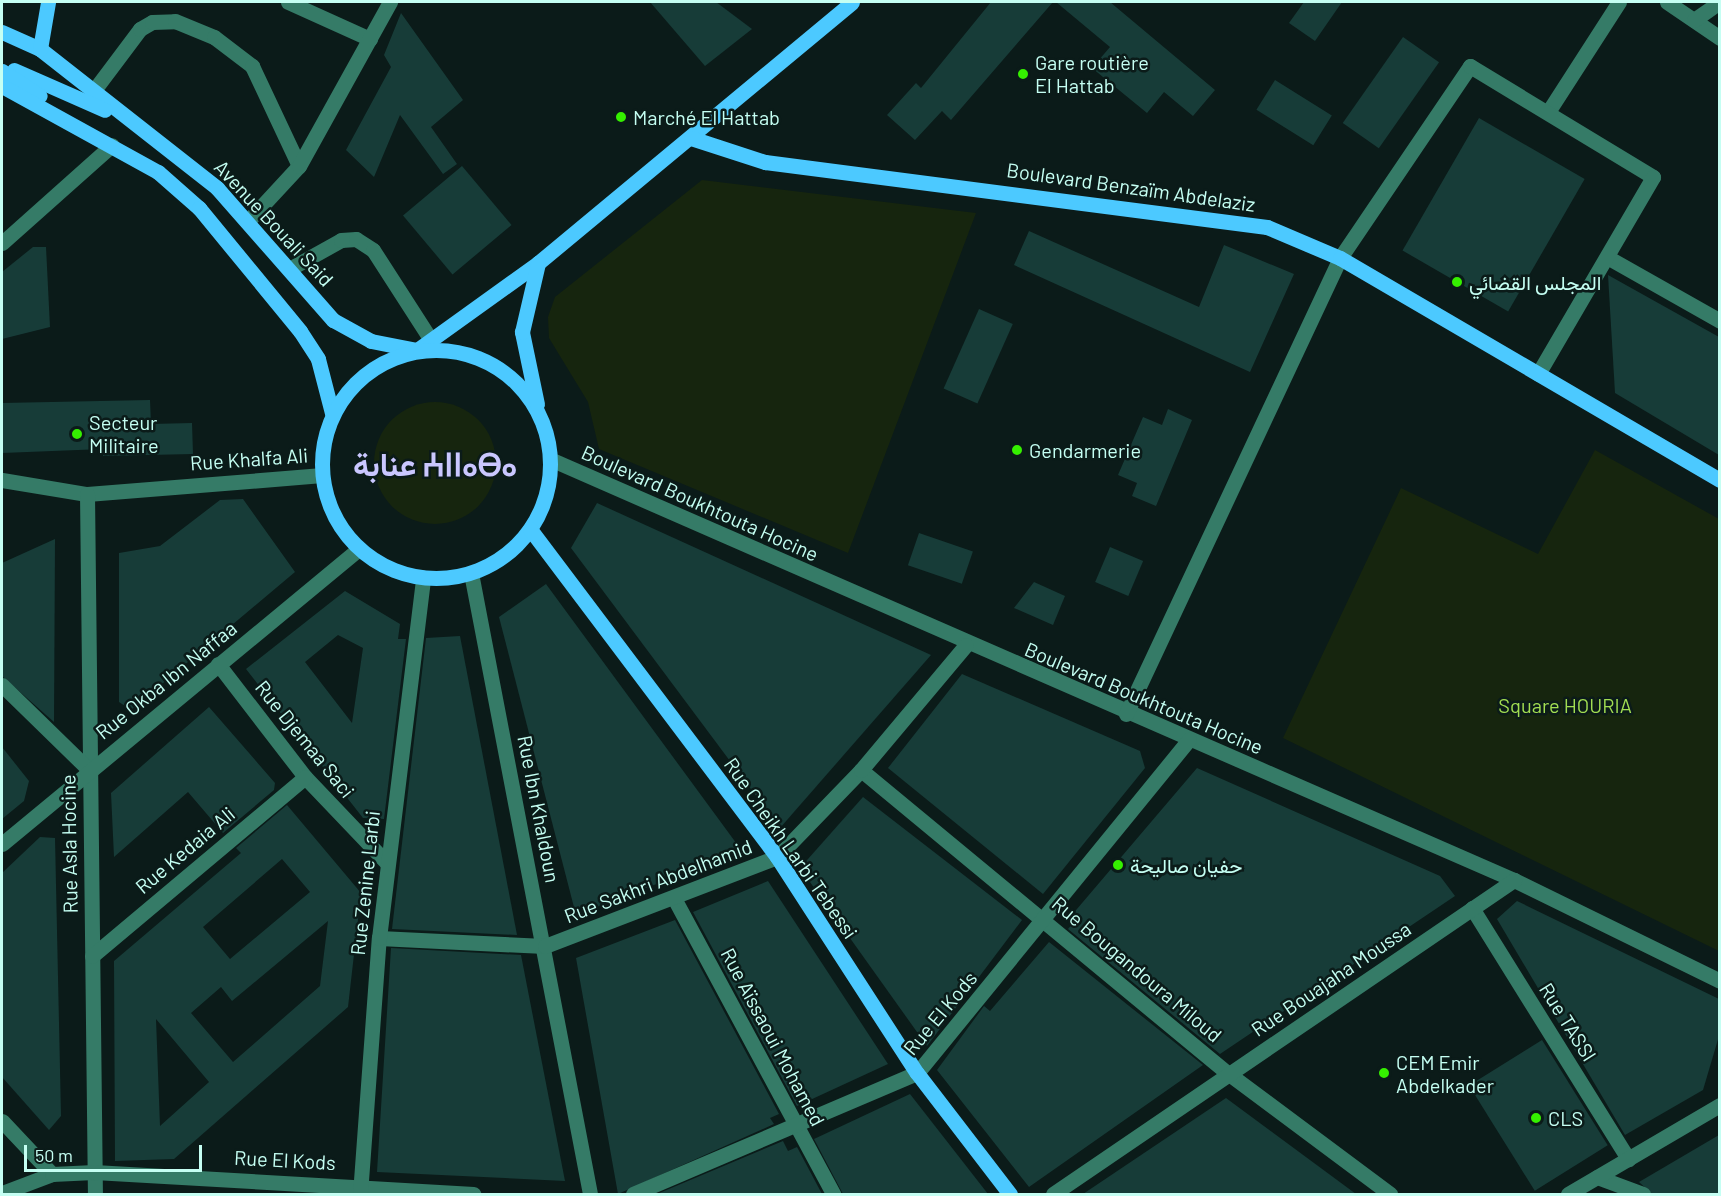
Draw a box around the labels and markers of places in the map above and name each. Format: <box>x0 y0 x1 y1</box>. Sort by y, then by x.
place label: Gare routière El Hattab <box>1035 51 1149 98</box>
marker: Gare routière El Hattab <box>1016 67 1030 81</box>
place label: Marché El Hattab <box>633 105 780 129</box>
marker: Marché El Hattab <box>614 110 628 124</box>
place label: المجلس القضائي <box>1469 270 1601 294</box>
marker: المجلس القضائي <box>1450 275 1464 289</box>
place label: Secteur Militaire <box>89 410 159 457</box>
marker: Secteur Militaire <box>70 427 84 441</box>
place label: Gendarmerie <box>1029 438 1141 462</box>
marker: Gendarmerie <box>1010 443 1024 457</box>
place label: حفيان صاليحة <box>1130 853 1242 877</box>
marker: حفيان صاليحة <box>1111 858 1125 872</box>
place label: CEM Emir Abdelkader <box>1396 1050 1494 1097</box>
marker: CEM Emir Abdelkader <box>1377 1066 1391 1080</box>
place label: CLS <box>1548 1106 1583 1130</box>
marker: CLS <box>1529 1111 1543 1125</box>

